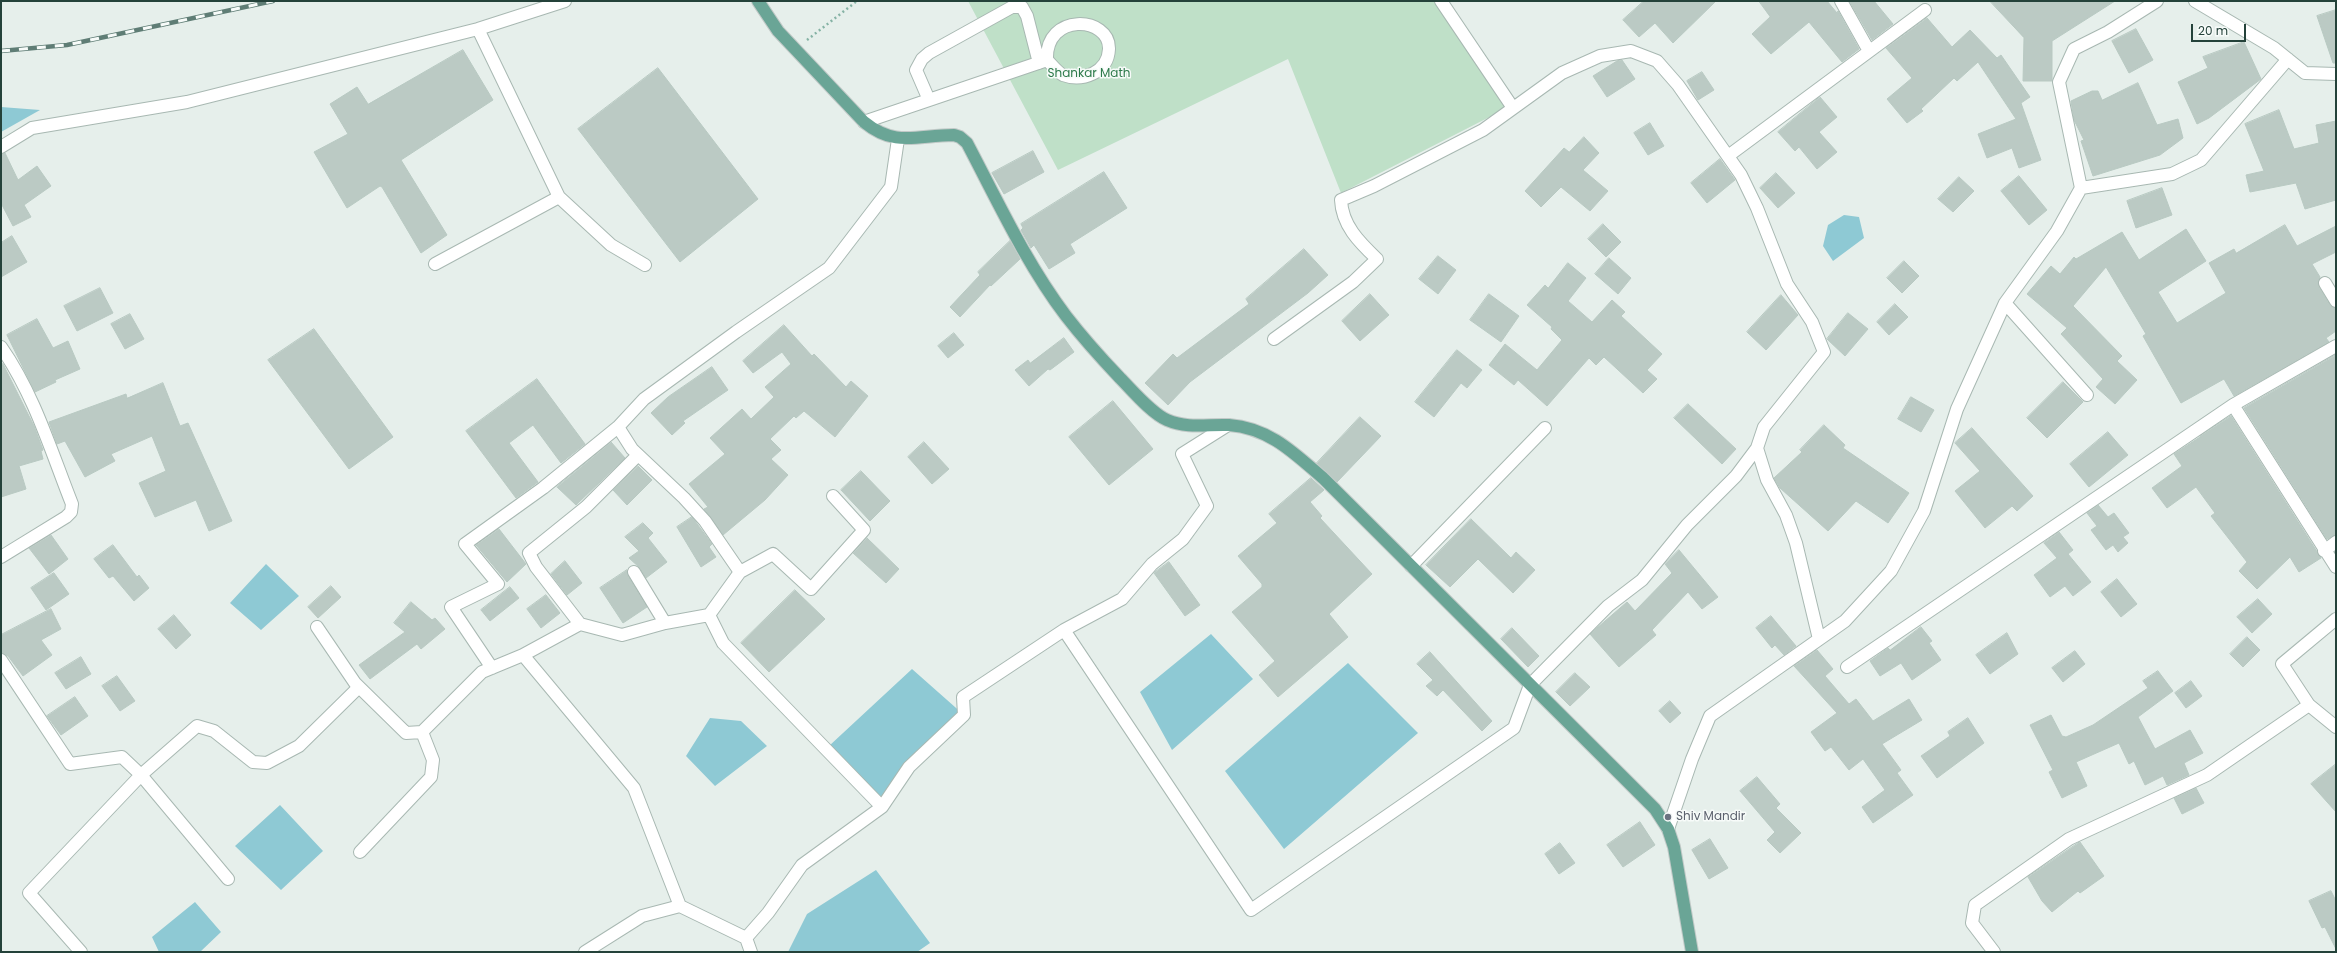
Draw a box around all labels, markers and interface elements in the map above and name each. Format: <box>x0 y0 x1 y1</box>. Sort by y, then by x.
scale bar <box>2193 16 2248 42</box>
text: 20 m <box>2198 22 2228 39</box>
park label: Shankar Math <box>1048 67 1130 81</box>
place label: Shiv Mandir <box>1676 810 1745 824</box>
marker: Shiv Mandir <box>1663 812 1673 822</box>

